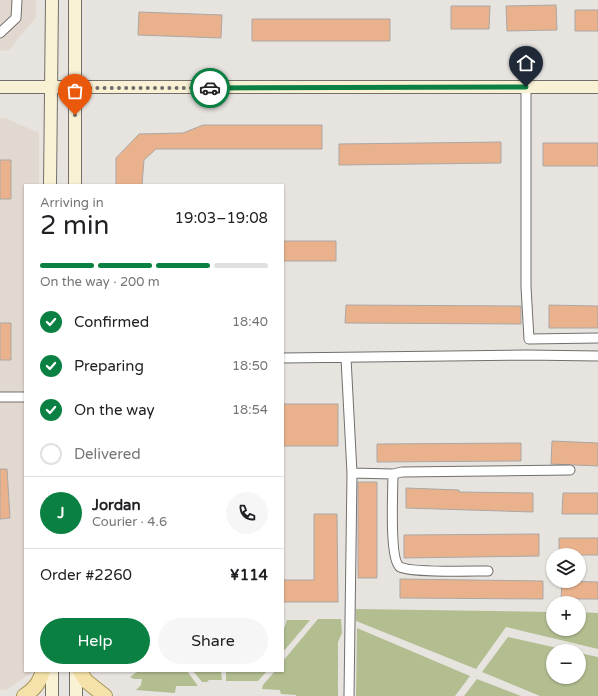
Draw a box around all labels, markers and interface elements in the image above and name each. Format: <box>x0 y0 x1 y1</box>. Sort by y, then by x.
pin <box>509 46 543 87</box>
icon: home <box>515 52 537 74</box>
courier <box>190 68 230 108</box>
pin <box>58 74 92 115</box>
icon: car <box>199 77 221 99</box>
icon: bag <box>64 80 86 102</box>
text: Arriving in <box>40 195 104 211</box>
text: 19:03–19:08 <box>175 209 268 227</box>
text: 2 min <box>40 210 109 241</box>
text: On the way · 200 m <box>40 274 160 290</box>
icon: check <box>40 311 62 333</box>
text: Confirmed <box>74 313 149 331</box>
text: 18:40 <box>232 314 268 330</box>
icon: check <box>40 355 62 377</box>
text: Preparing <box>74 357 144 375</box>
text: 18:50 <box>232 358 268 374</box>
icon: check <box>40 399 62 421</box>
text: On the way <box>74 401 154 419</box>
text: 18:54 <box>232 402 268 418</box>
text: Delivered <box>74 445 141 463</box>
button: phone <box>226 492 268 534</box>
text: Jordan <box>92 496 141 514</box>
text: J <box>58 504 65 522</box>
text: Courier · 4.6 <box>92 514 167 530</box>
map controls <box>546 548 586 684</box>
button: layers <box>546 548 586 588</box>
text: Order #2260 <box>40 566 132 584</box>
text: ¥114 <box>230 566 268 584</box>
button: + <box>546 596 586 636</box>
button: Help <box>40 618 150 664</box>
button: Share <box>158 618 268 664</box>
button: − <box>546 644 586 684</box>

